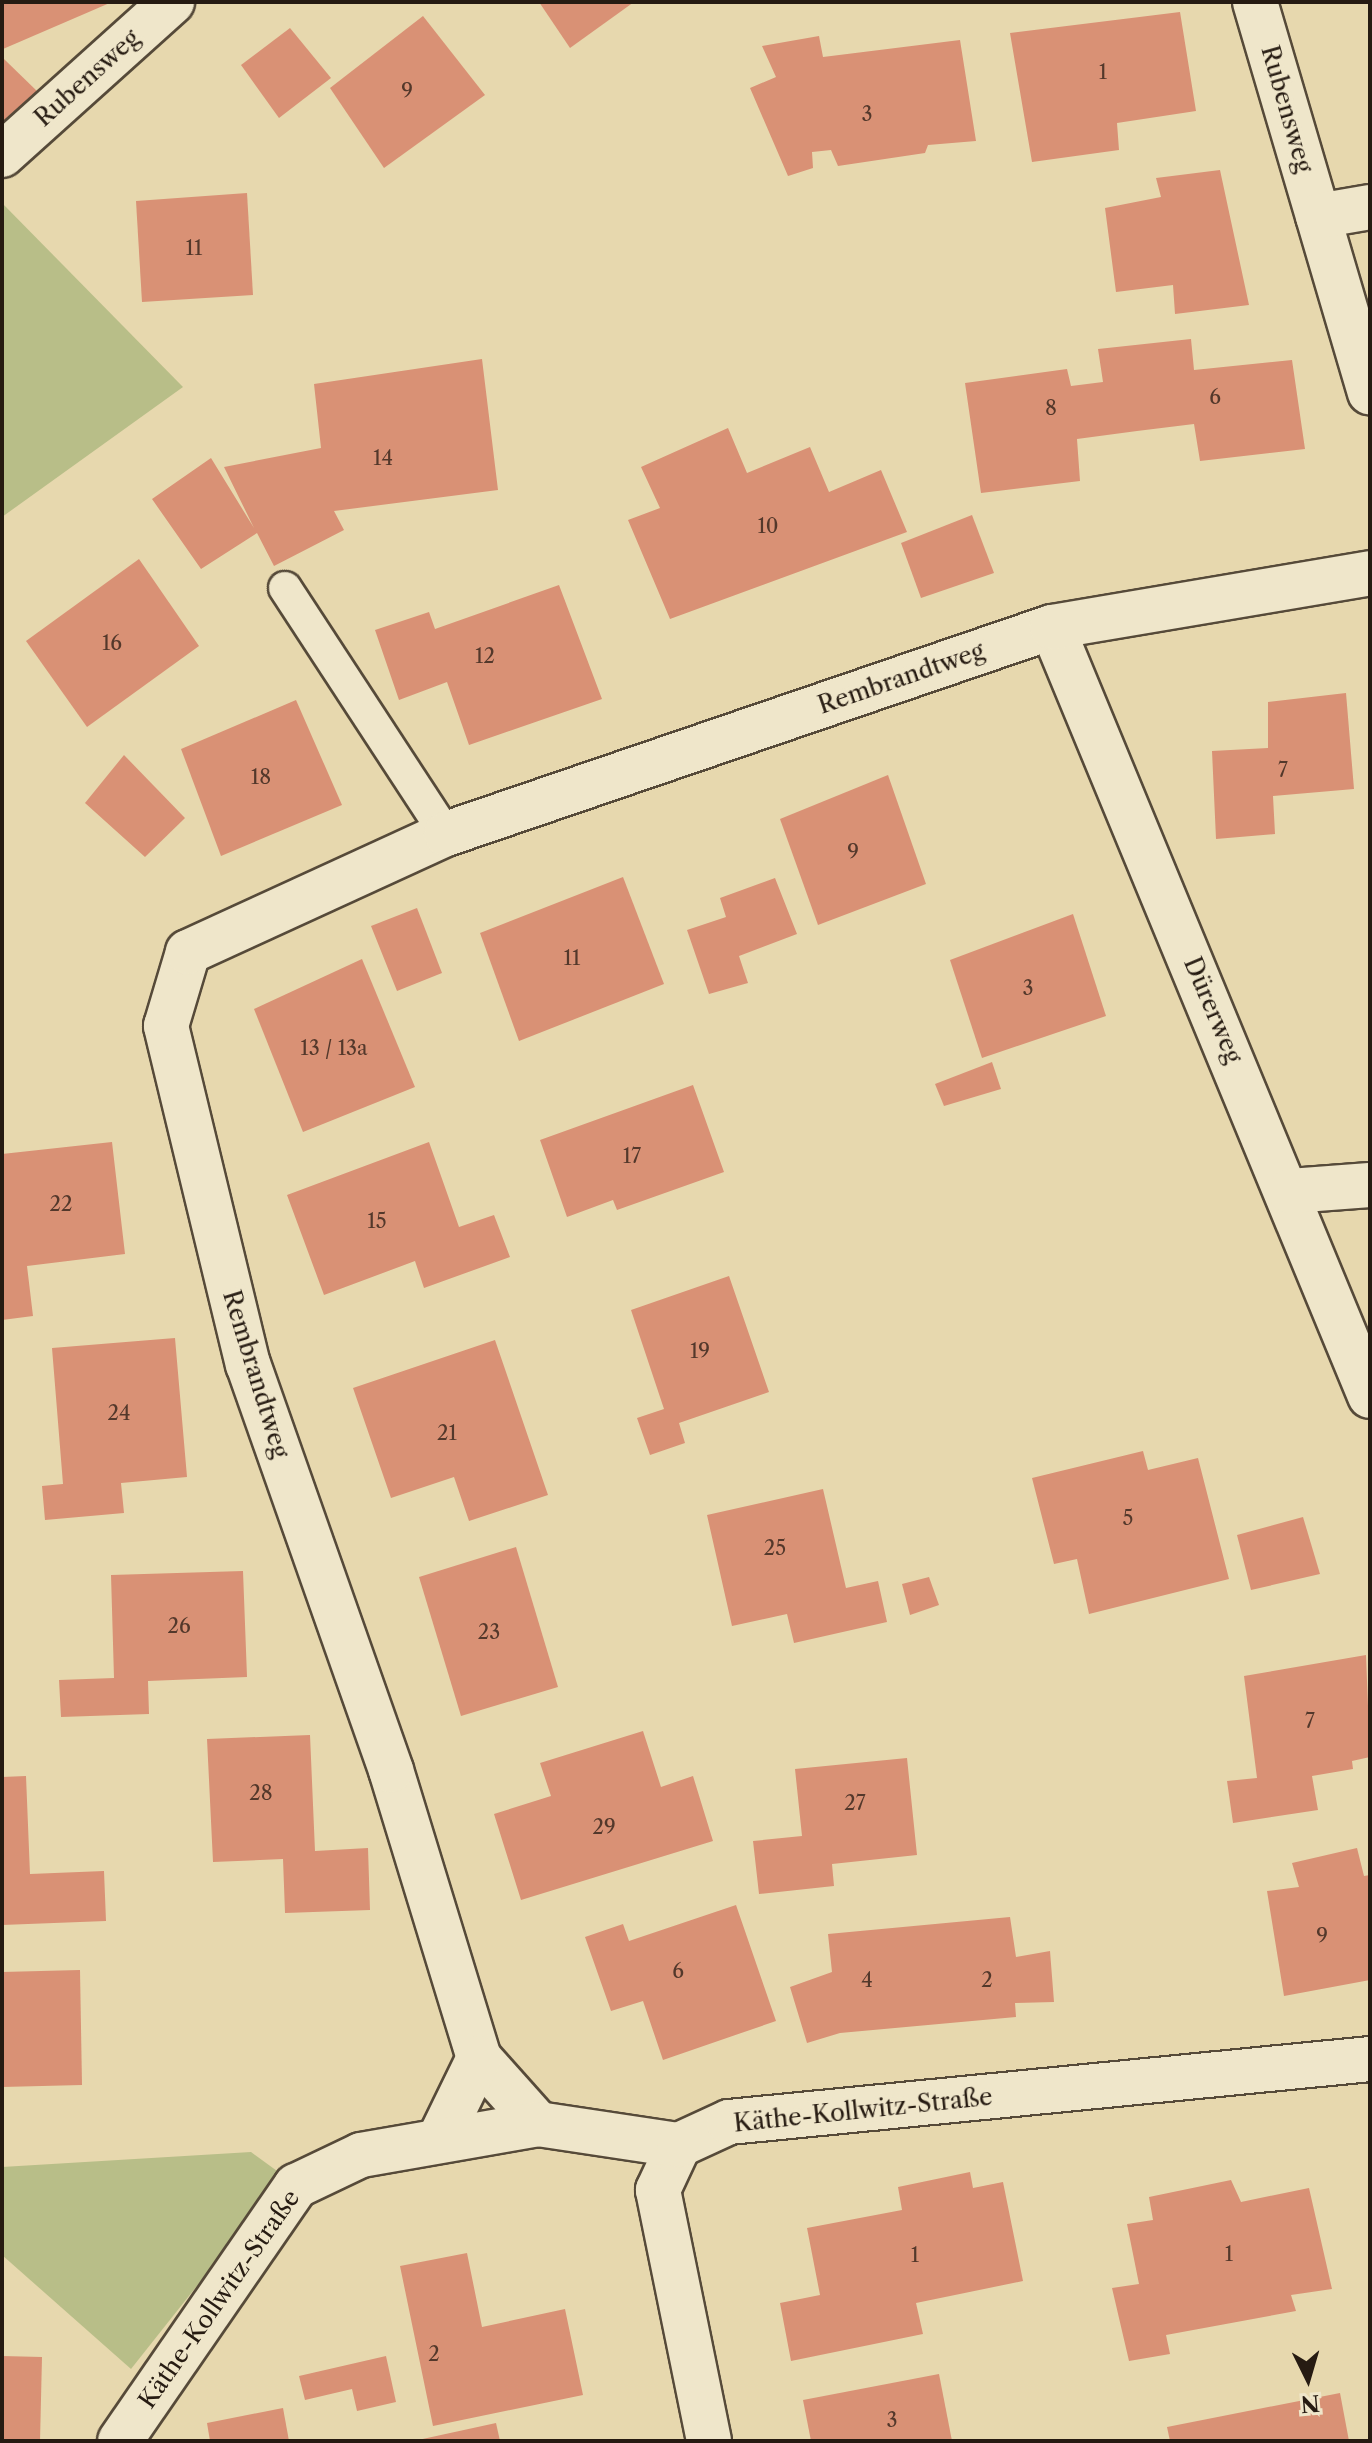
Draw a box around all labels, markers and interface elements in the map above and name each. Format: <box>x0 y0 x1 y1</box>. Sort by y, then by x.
street label: Rubensweg <box>29 24 145 132</box>
street label: Rubensweg <box>1255 42 1319 176</box>
house number: 1 <box>1099 60 1107 84</box>
house number: 9 <box>401 79 413 103</box>
house number: 3 <box>861 102 873 126</box>
house number: 11 <box>186 236 202 260</box>
house number: 6 <box>1209 385 1221 409</box>
house number: 8 <box>1045 396 1057 420</box>
house number: 14 <box>373 446 393 470</box>
house number: 10 <box>757 514 779 538</box>
house number: 16 <box>102 631 122 655</box>
street label: Rembrandtweg <box>814 636 988 720</box>
house number: 12 <box>475 644 495 668</box>
house number: 7 <box>1278 758 1288 782</box>
house number: 18 <box>251 765 271 789</box>
house number: 9 <box>847 840 859 864</box>
house number: 11 <box>564 946 580 970</box>
street label: Dürerweg <box>1178 953 1248 1067</box>
house number: 3 <box>1022 976 1034 1000</box>
house number: 13 / 13a <box>300 1036 368 1060</box>
house number: 17 <box>623 1144 641 1168</box>
house number: 22 <box>50 1192 72 1216</box>
house number: 15 <box>367 1209 387 1233</box>
street label: Rembrandtweg <box>217 1287 295 1461</box>
house number: 19 <box>690 1339 710 1363</box>
house number: 24 <box>107 1401 131 1425</box>
house number: 21 <box>437 1421 457 1445</box>
house number: 5 <box>1123 1506 1133 1530</box>
house number: 25 <box>764 1536 786 1560</box>
house number: 26 <box>167 1614 191 1638</box>
house number: 23 <box>478 1620 500 1644</box>
house number: 7 <box>1305 1709 1315 1733</box>
house number: 28 <box>249 1781 273 1805</box>
house number: 27 <box>844 1791 866 1815</box>
house number: 29 <box>592 1815 616 1839</box>
house number: 9 <box>1316 1924 1328 1948</box>
house number: 6 <box>672 1959 684 1983</box>
house number: 4 <box>861 1968 873 1992</box>
house number: 2 <box>981 1968 993 1992</box>
street label: Käthe-Kollwitz-Straße <box>732 2082 994 2138</box>
street label: Käthe-Kollwitz-Straße <box>133 2184 305 2414</box>
house number: 1 <box>1225 2242 1233 2266</box>
house number: 1 <box>911 2243 919 2267</box>
north arrow <box>1268 2339 1348 2419</box>
house number: 2 <box>428 2342 440 2366</box>
text: N <box>1299 2389 1321 2418</box>
house number: 3 <box>886 2408 898 2432</box>

